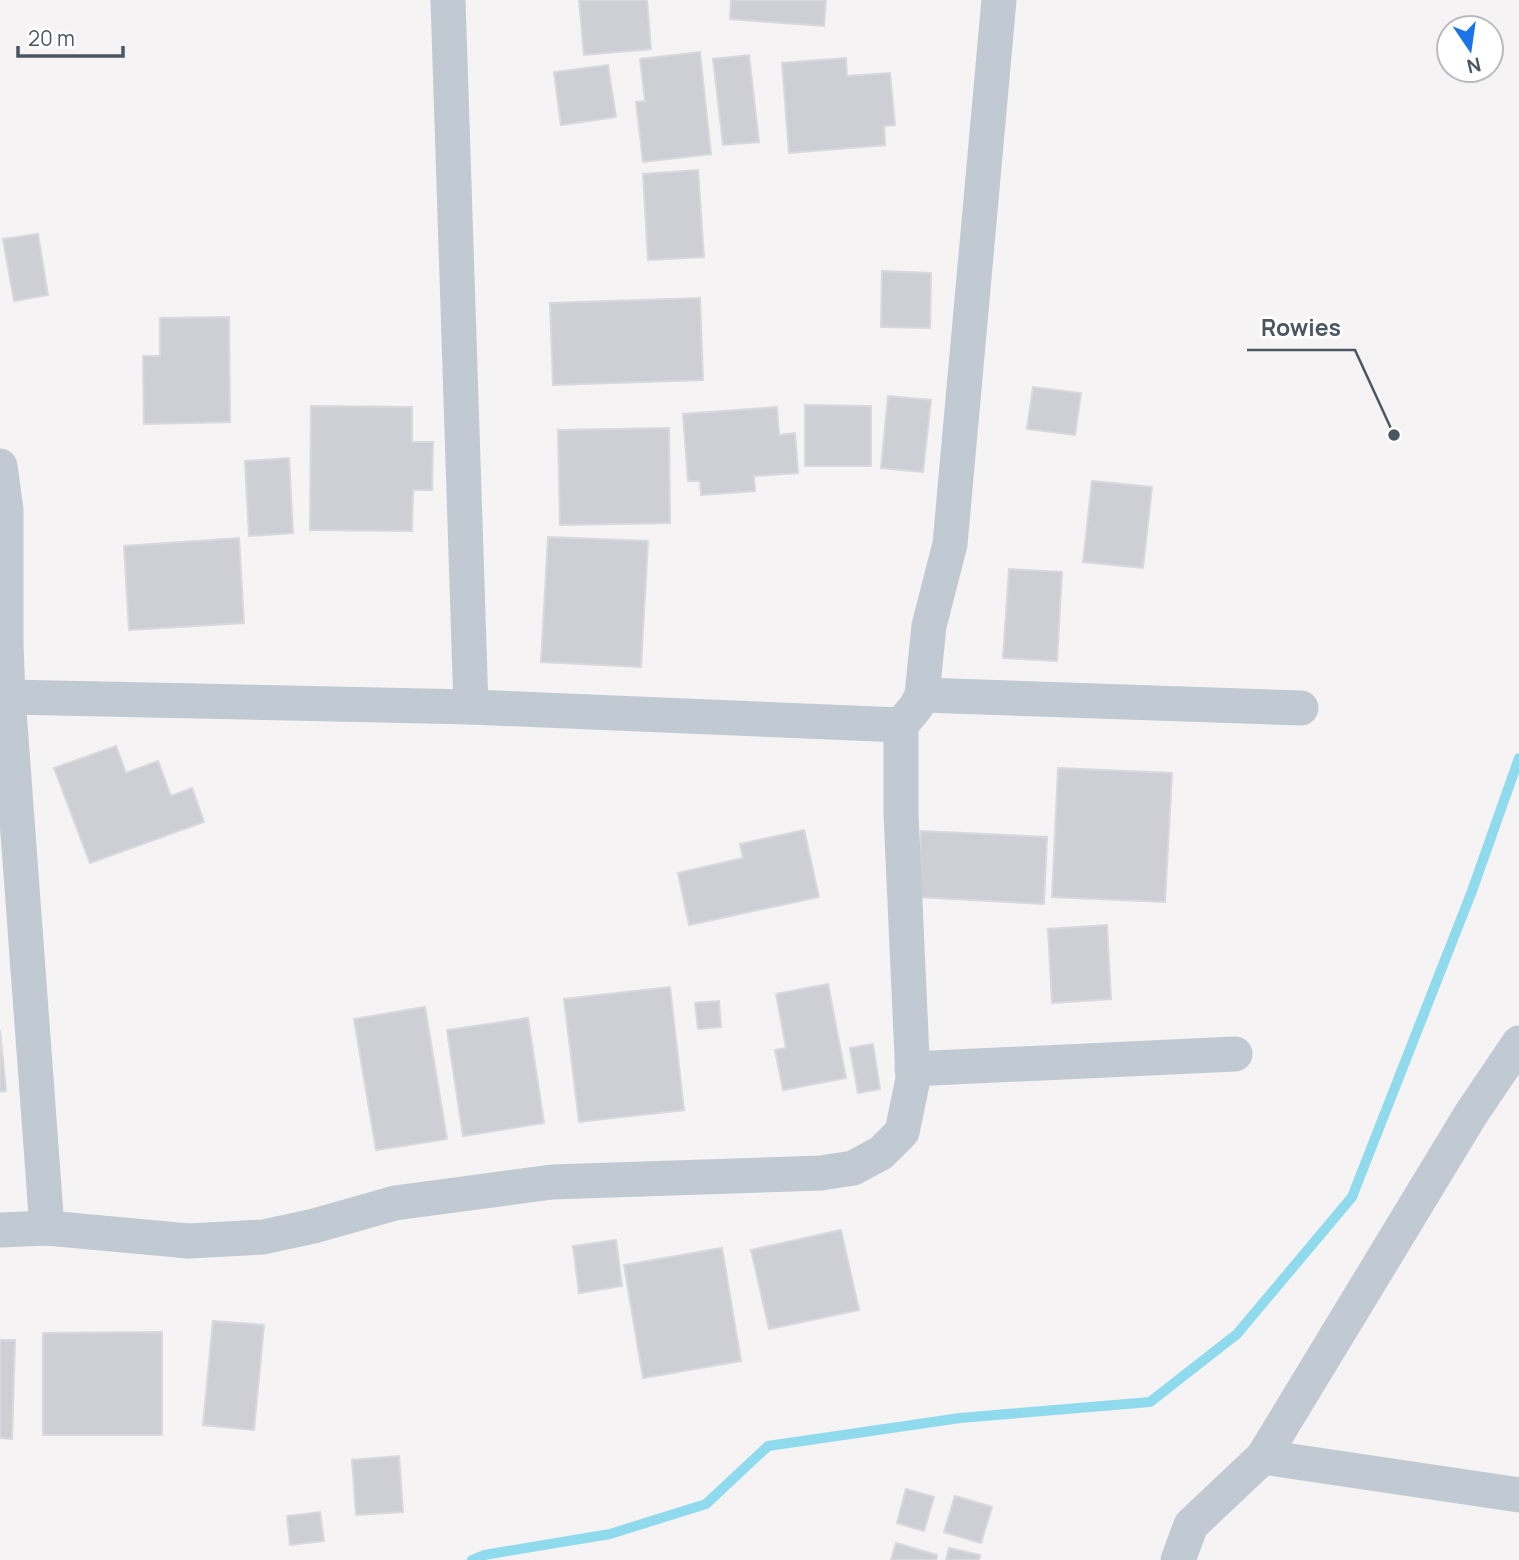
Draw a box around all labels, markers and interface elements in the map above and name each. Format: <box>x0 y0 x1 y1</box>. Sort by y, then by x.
scale bar <box>18 14 122 58</box>
north arrow <box>1435 14 1505 84</box>
text: 20 m <box>28 24 75 52</box>
text: N <box>1464 51 1483 80</box>
callout: Rowies <box>1247 306 1355 350</box>
text: Rowies <box>1261 311 1341 343</box>

